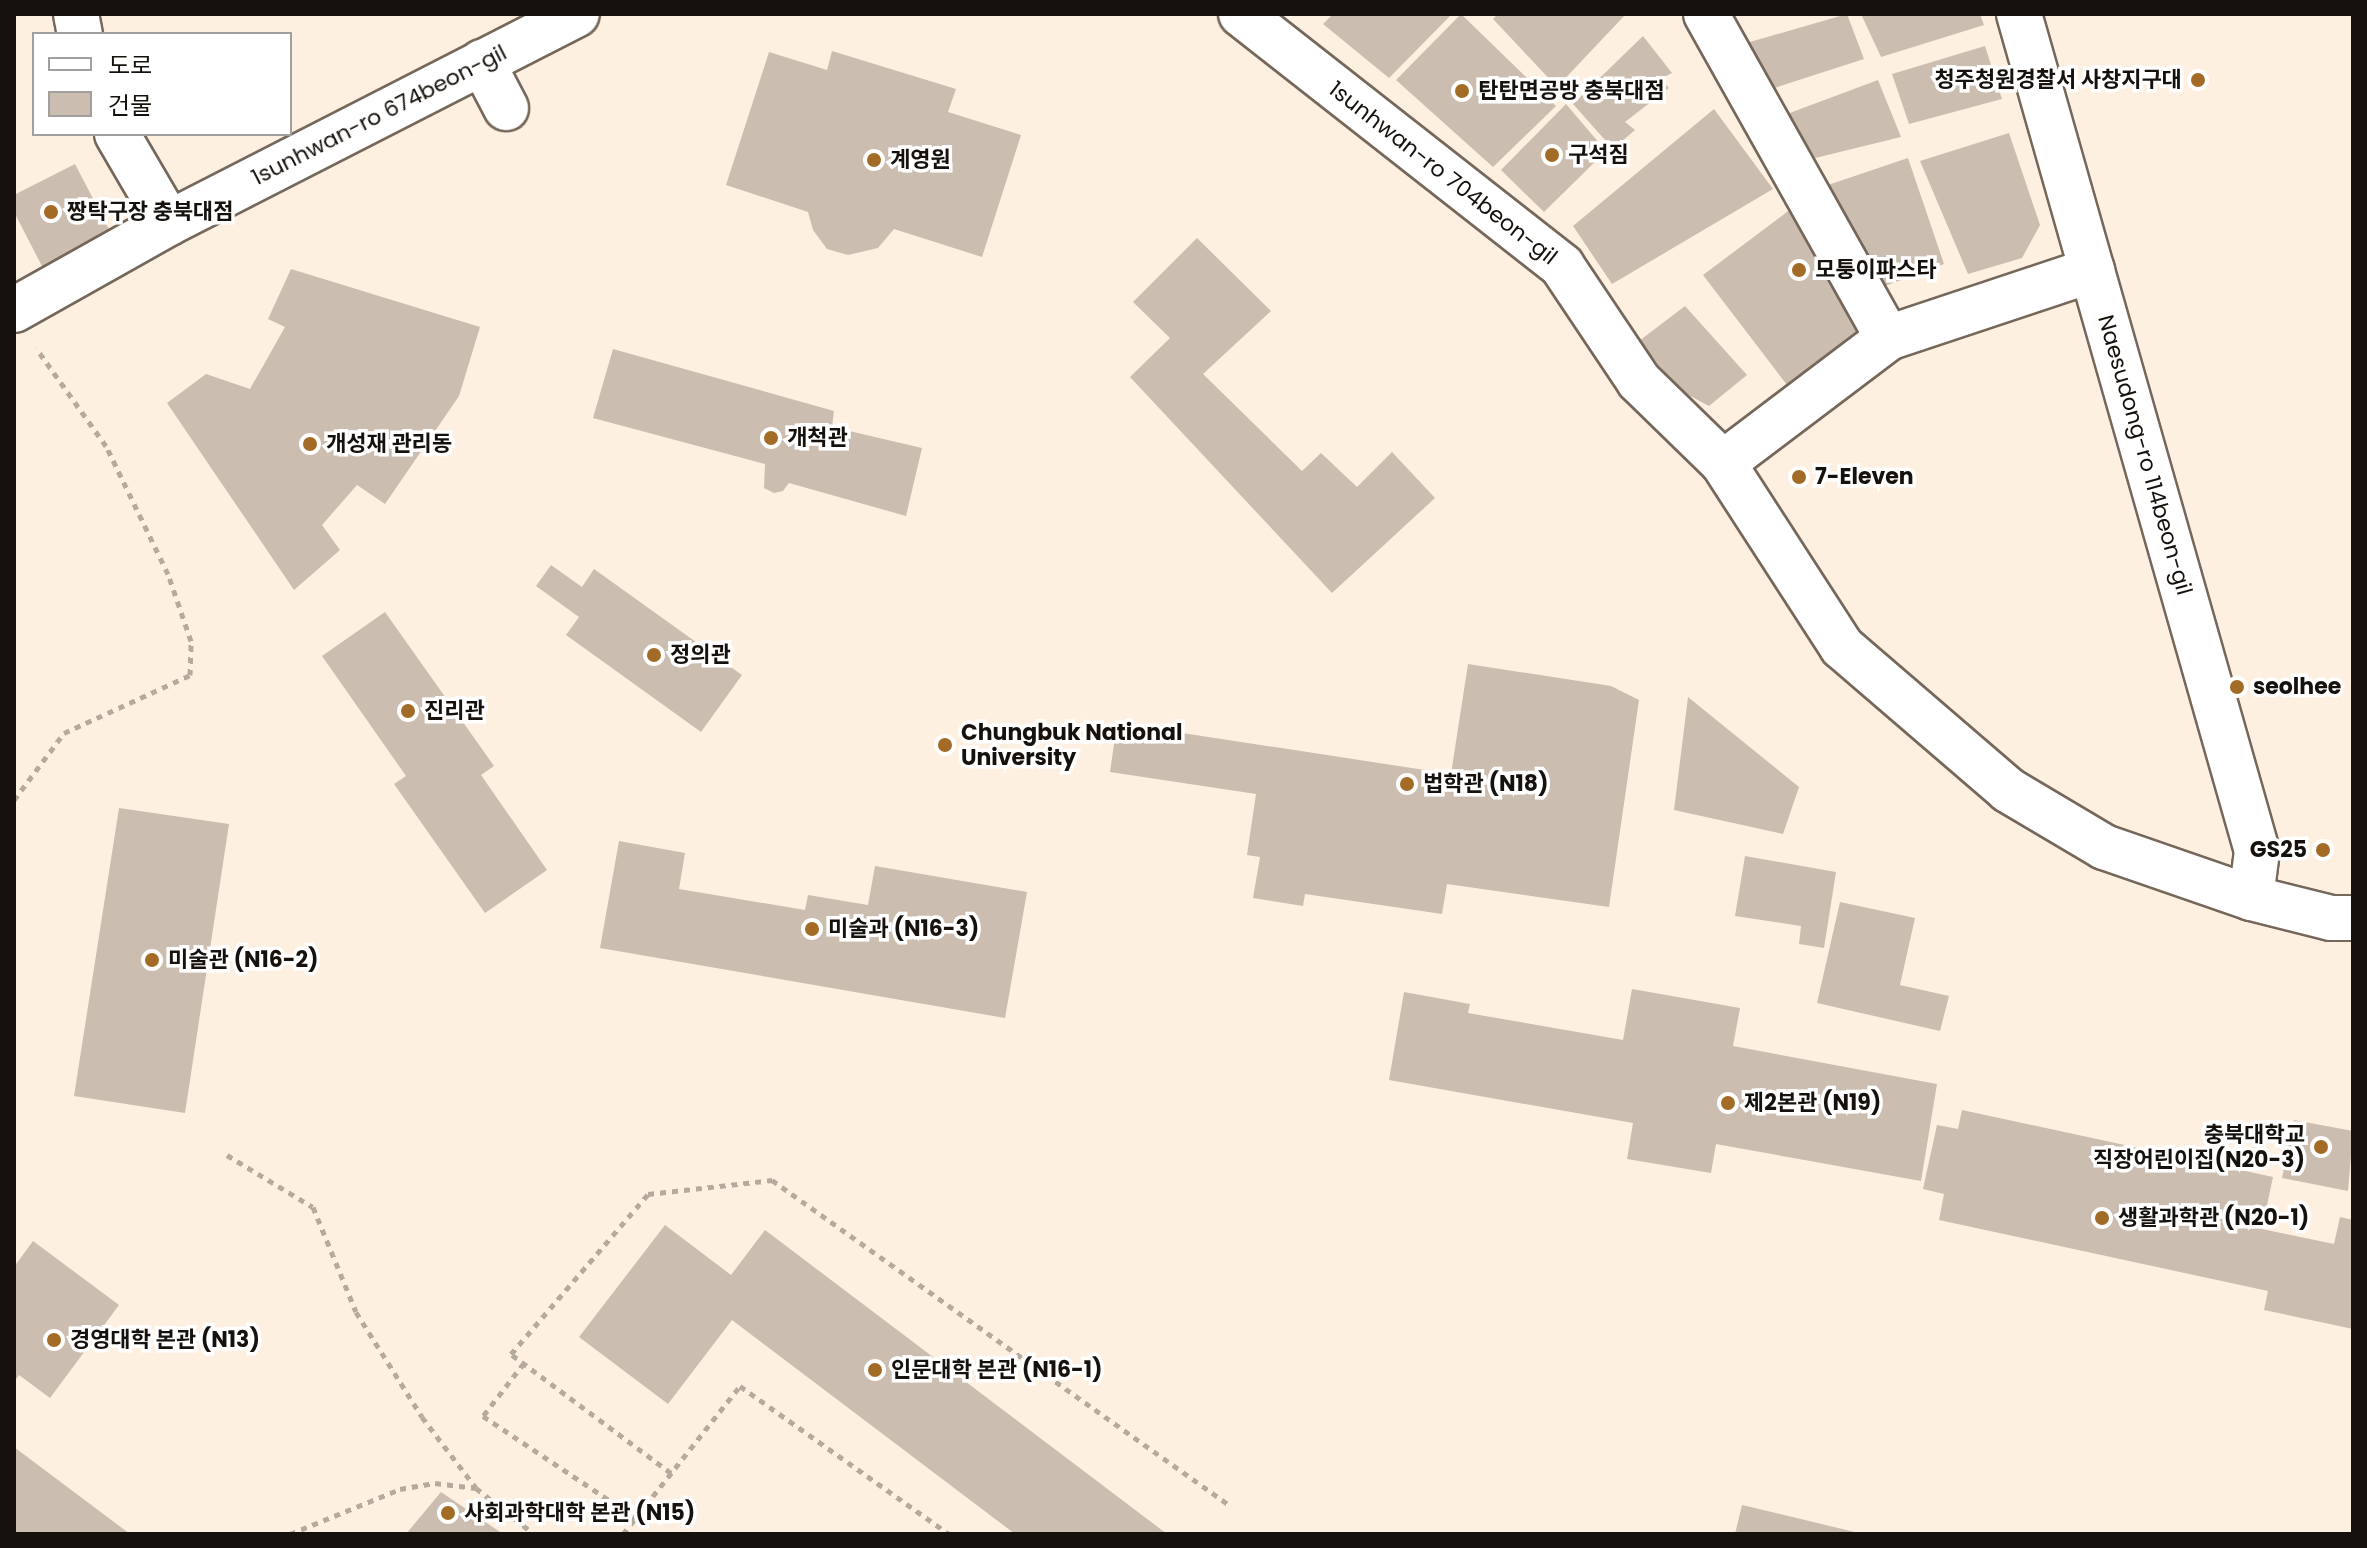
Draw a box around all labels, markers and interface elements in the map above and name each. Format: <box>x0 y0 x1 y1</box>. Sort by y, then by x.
legend <box>32 32 292 136</box>
street label: 1sunhwan-ro 674beon-gil <box>247 39 511 191</box>
text: 도로 <box>108 49 152 82</box>
place label: 청주청원경찰서 사창지구대 <box>1934 67 2182 93</box>
marker: 청주청원경찰서 사창지구대 <box>2189 71 2207 89</box>
street label: 1sunhwan-ro 704beon-gil <box>1324 76 1562 270</box>
place label: 탄탄면공방 충북대점 <box>1478 78 1665 104</box>
marker: 탄탄면공방 충북대점 <box>1453 82 1471 100</box>
text: 건물 <box>108 89 152 122</box>
place label: 구석짐 <box>1568 142 1629 168</box>
marker: 구석짐 <box>1543 146 1561 164</box>
place label: 계영원 <box>890 147 951 173</box>
marker: 계영원 <box>865 151 883 169</box>
place label: 짱탁구장 충북대점 <box>67 199 234 225</box>
marker: 짱탁구장 충북대점 <box>42 203 60 221</box>
place label: 모퉁이파스타 <box>1815 257 1936 283</box>
marker: 모퉁이파스타 <box>1790 261 1808 279</box>
street label: Naesudong-ro 114beon-gil <box>2092 312 2198 598</box>
place label: 개척관 <box>787 425 848 451</box>
marker: 개척관 <box>762 429 780 447</box>
place label: 개성재 관리동 <box>326 431 452 457</box>
marker: 개성재 관리동 <box>301 435 319 453</box>
place label: 7-Eleven <box>1815 464 1914 490</box>
marker: 7-Eleven <box>1790 468 1808 486</box>
place label: 정의관 <box>670 642 731 668</box>
marker: 정의관 <box>645 646 663 664</box>
place label: seolhee <box>2253 674 2341 700</box>
marker: seolhee <box>2228 678 2246 696</box>
place label: 진리관 <box>424 698 485 724</box>
marker: 진리관 <box>399 702 417 720</box>
place label: Chungbuk National University <box>961 719 1182 770</box>
marker: Chungbuk National University <box>936 736 954 754</box>
place label: 법학관 (N18) <box>1423 771 1548 797</box>
marker: 법학관 (N18) <box>1398 775 1416 793</box>
place label: GS25 <box>2250 837 2307 863</box>
marker: GS25 <box>2314 841 2332 859</box>
place label: 미술과 (N16-3) <box>828 916 979 942</box>
marker: 미술과 (N16-3) <box>803 920 821 938</box>
place label: 미술관 (N16-2) <box>168 947 319 973</box>
marker: 미술관 (N16-2) <box>143 951 161 969</box>
place label: 제2본관 (N19) <box>1744 1090 1881 1116</box>
marker: 제2본관 (N19) <box>1719 1094 1737 1112</box>
place label: 충북대학교 직장어린이집(N20-3) <box>2093 1121 2305 1172</box>
marker: 충북대학교 직장어린이집(N20-3) <box>2312 1138 2330 1156</box>
place label: 생활과학관 (N20-1) <box>2118 1205 2309 1231</box>
marker: 생활과학관 (N20-1) <box>2093 1209 2111 1227</box>
place label: 경영대학 본관 (N13) <box>70 1327 260 1353</box>
marker: 경영대학 본관 (N13) <box>45 1331 63 1349</box>
place label: 인문대학 본관 (N16-1) <box>891 1357 1103 1383</box>
marker: 인문대학 본관 (N16-1) <box>866 1361 884 1379</box>
place label: 사회과학대학 본관 (N15) <box>464 1500 695 1526</box>
marker: 사회과학대학 본관 (N15) <box>439 1504 457 1522</box>

